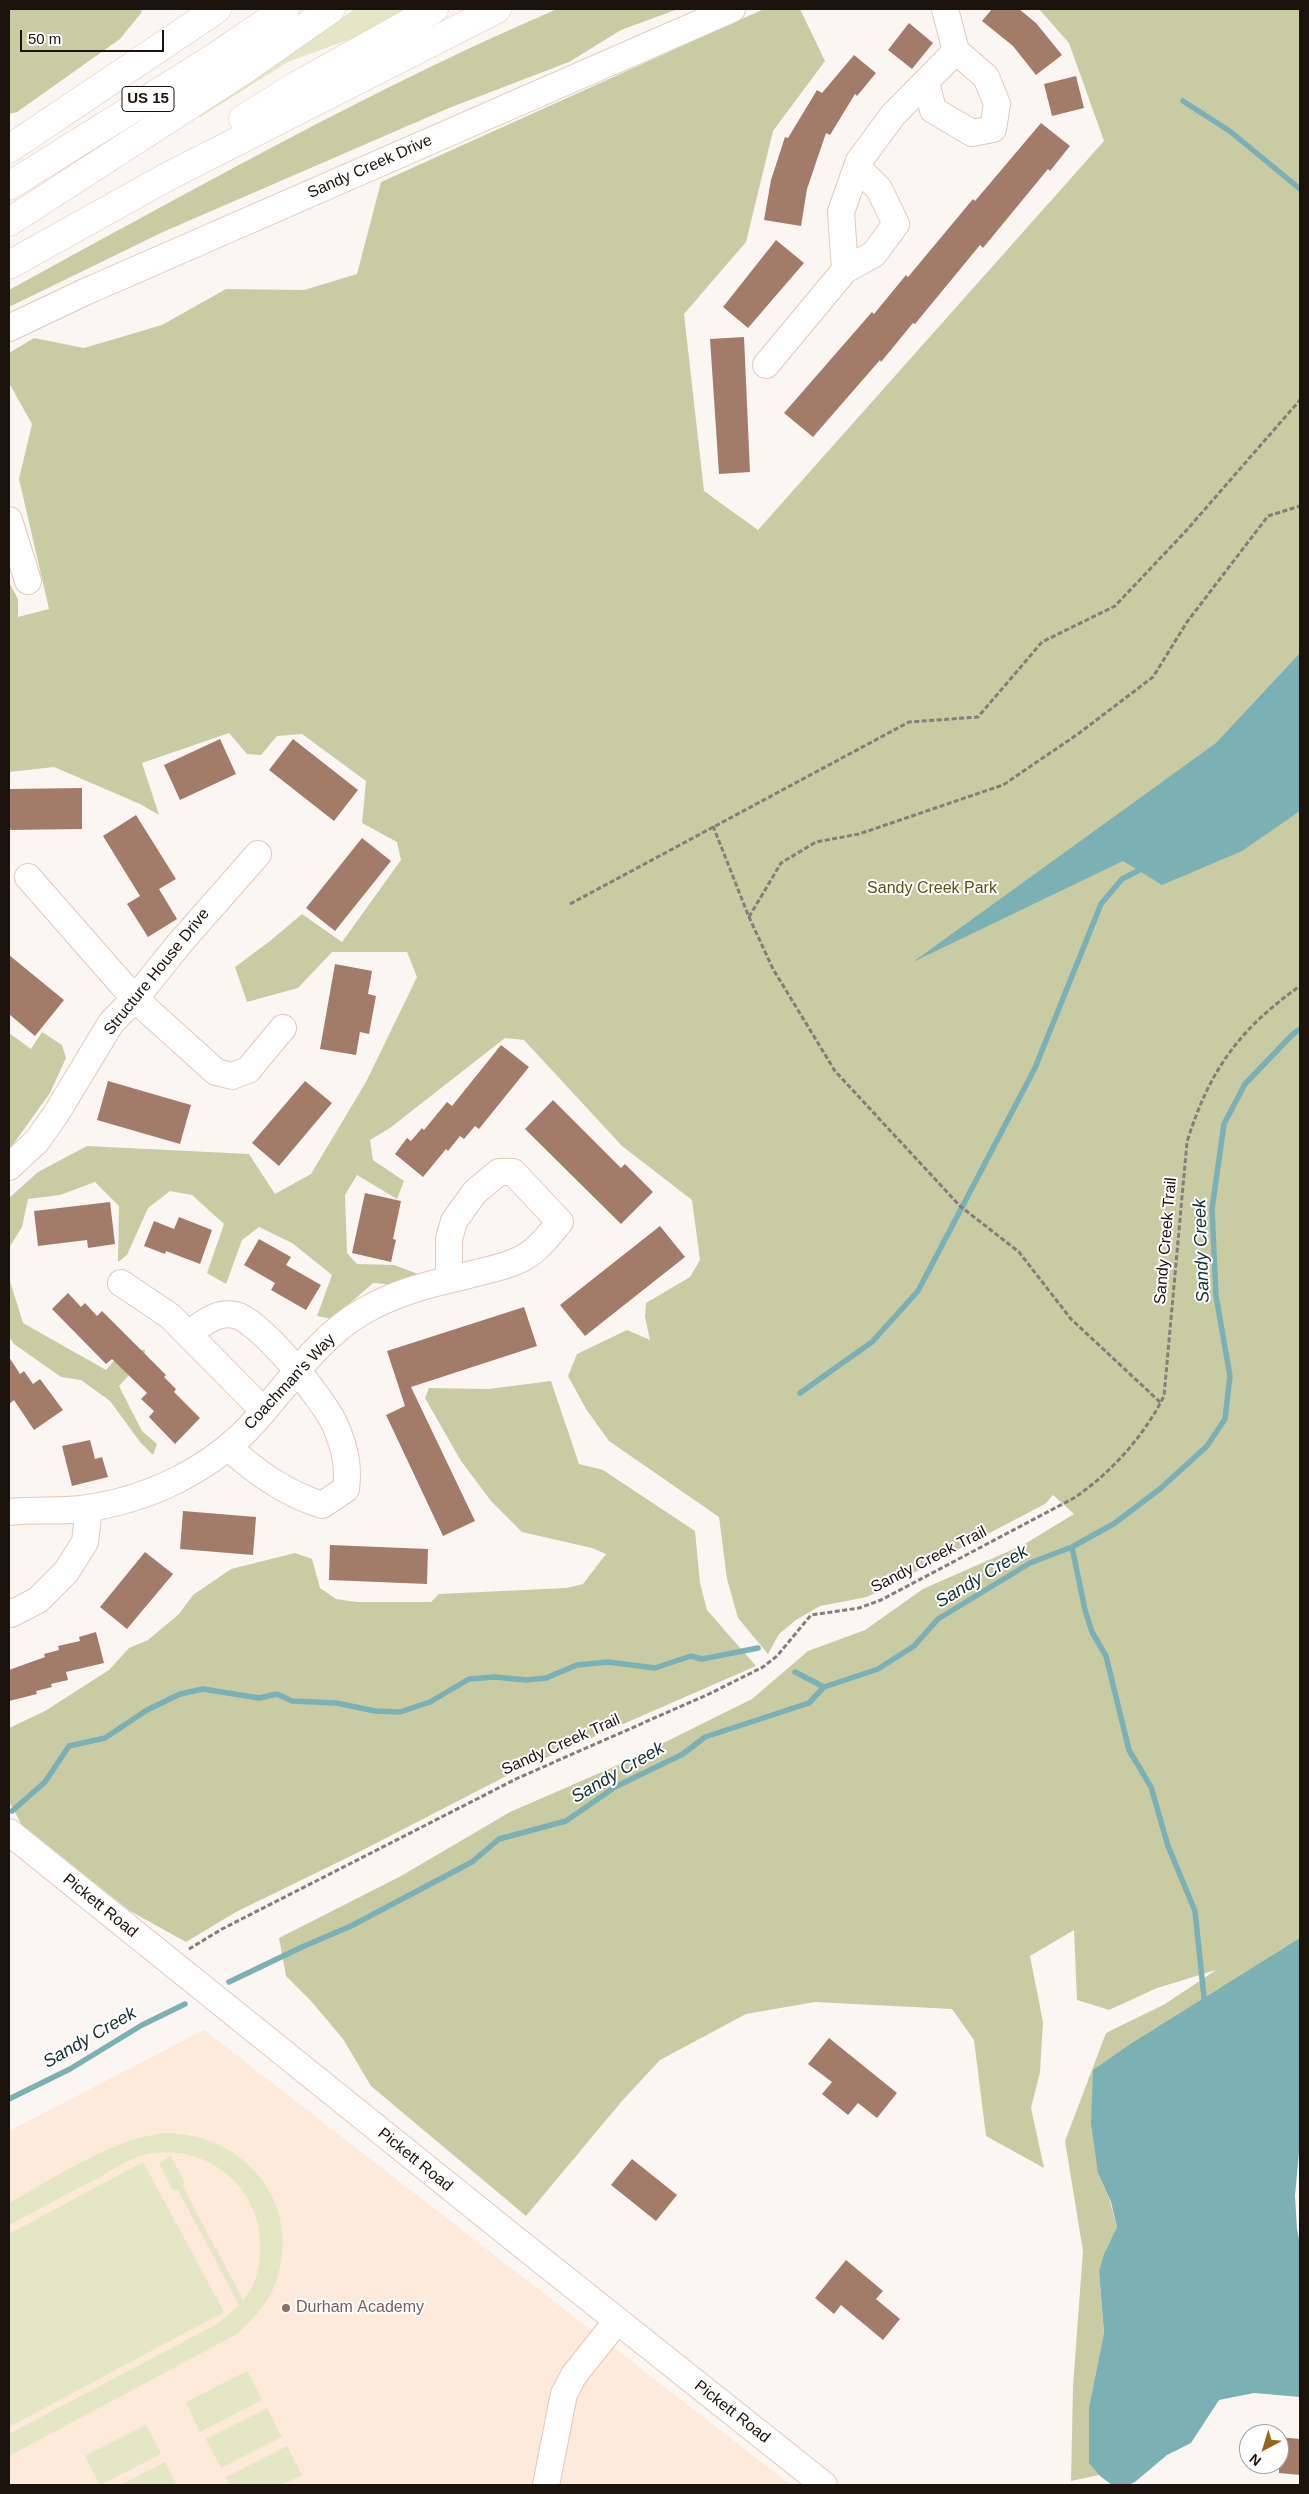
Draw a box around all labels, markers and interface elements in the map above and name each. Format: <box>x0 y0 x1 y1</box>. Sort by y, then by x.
scale bar <box>22 20 166 52</box>
text: 50 m <box>28 30 61 47</box>
road number: US 15 <box>122 86 174 112</box>
street label: Sandy Creek Drive <box>305 131 435 203</box>
park label: Sandy Creek Park <box>867 879 997 899</box>
street label: Structure House Drive <box>100 905 214 1039</box>
street label: Sandy Creek Trail <box>1151 1177 1181 1305</box>
water label: Sandy Creek <box>1189 1199 1215 1303</box>
street label: Coachman's Way <box>241 1330 339 1434</box>
street label: Sandy Creek Trail <box>868 1523 990 1597</box>
water label: Sandy Creek <box>932 1541 1032 1613</box>
street label: Sandy Creek Trail <box>499 1710 623 1780</box>
water label: Sandy Creek <box>568 1738 668 1808</box>
street label: Pickett Road <box>59 1870 141 1942</box>
water label: Sandy Creek <box>40 2003 140 2073</box>
street label: Pickett Road <box>374 2124 456 2196</box>
place label: Durham Academy <box>296 2298 424 2318</box>
marker: Durham Academy <box>280 2302 292 2314</box>
street label: Pickett Road <box>690 2377 774 2447</box>
north arrow <box>1239 2424 1289 2474</box>
text: N <box>1246 2450 1264 2469</box>

